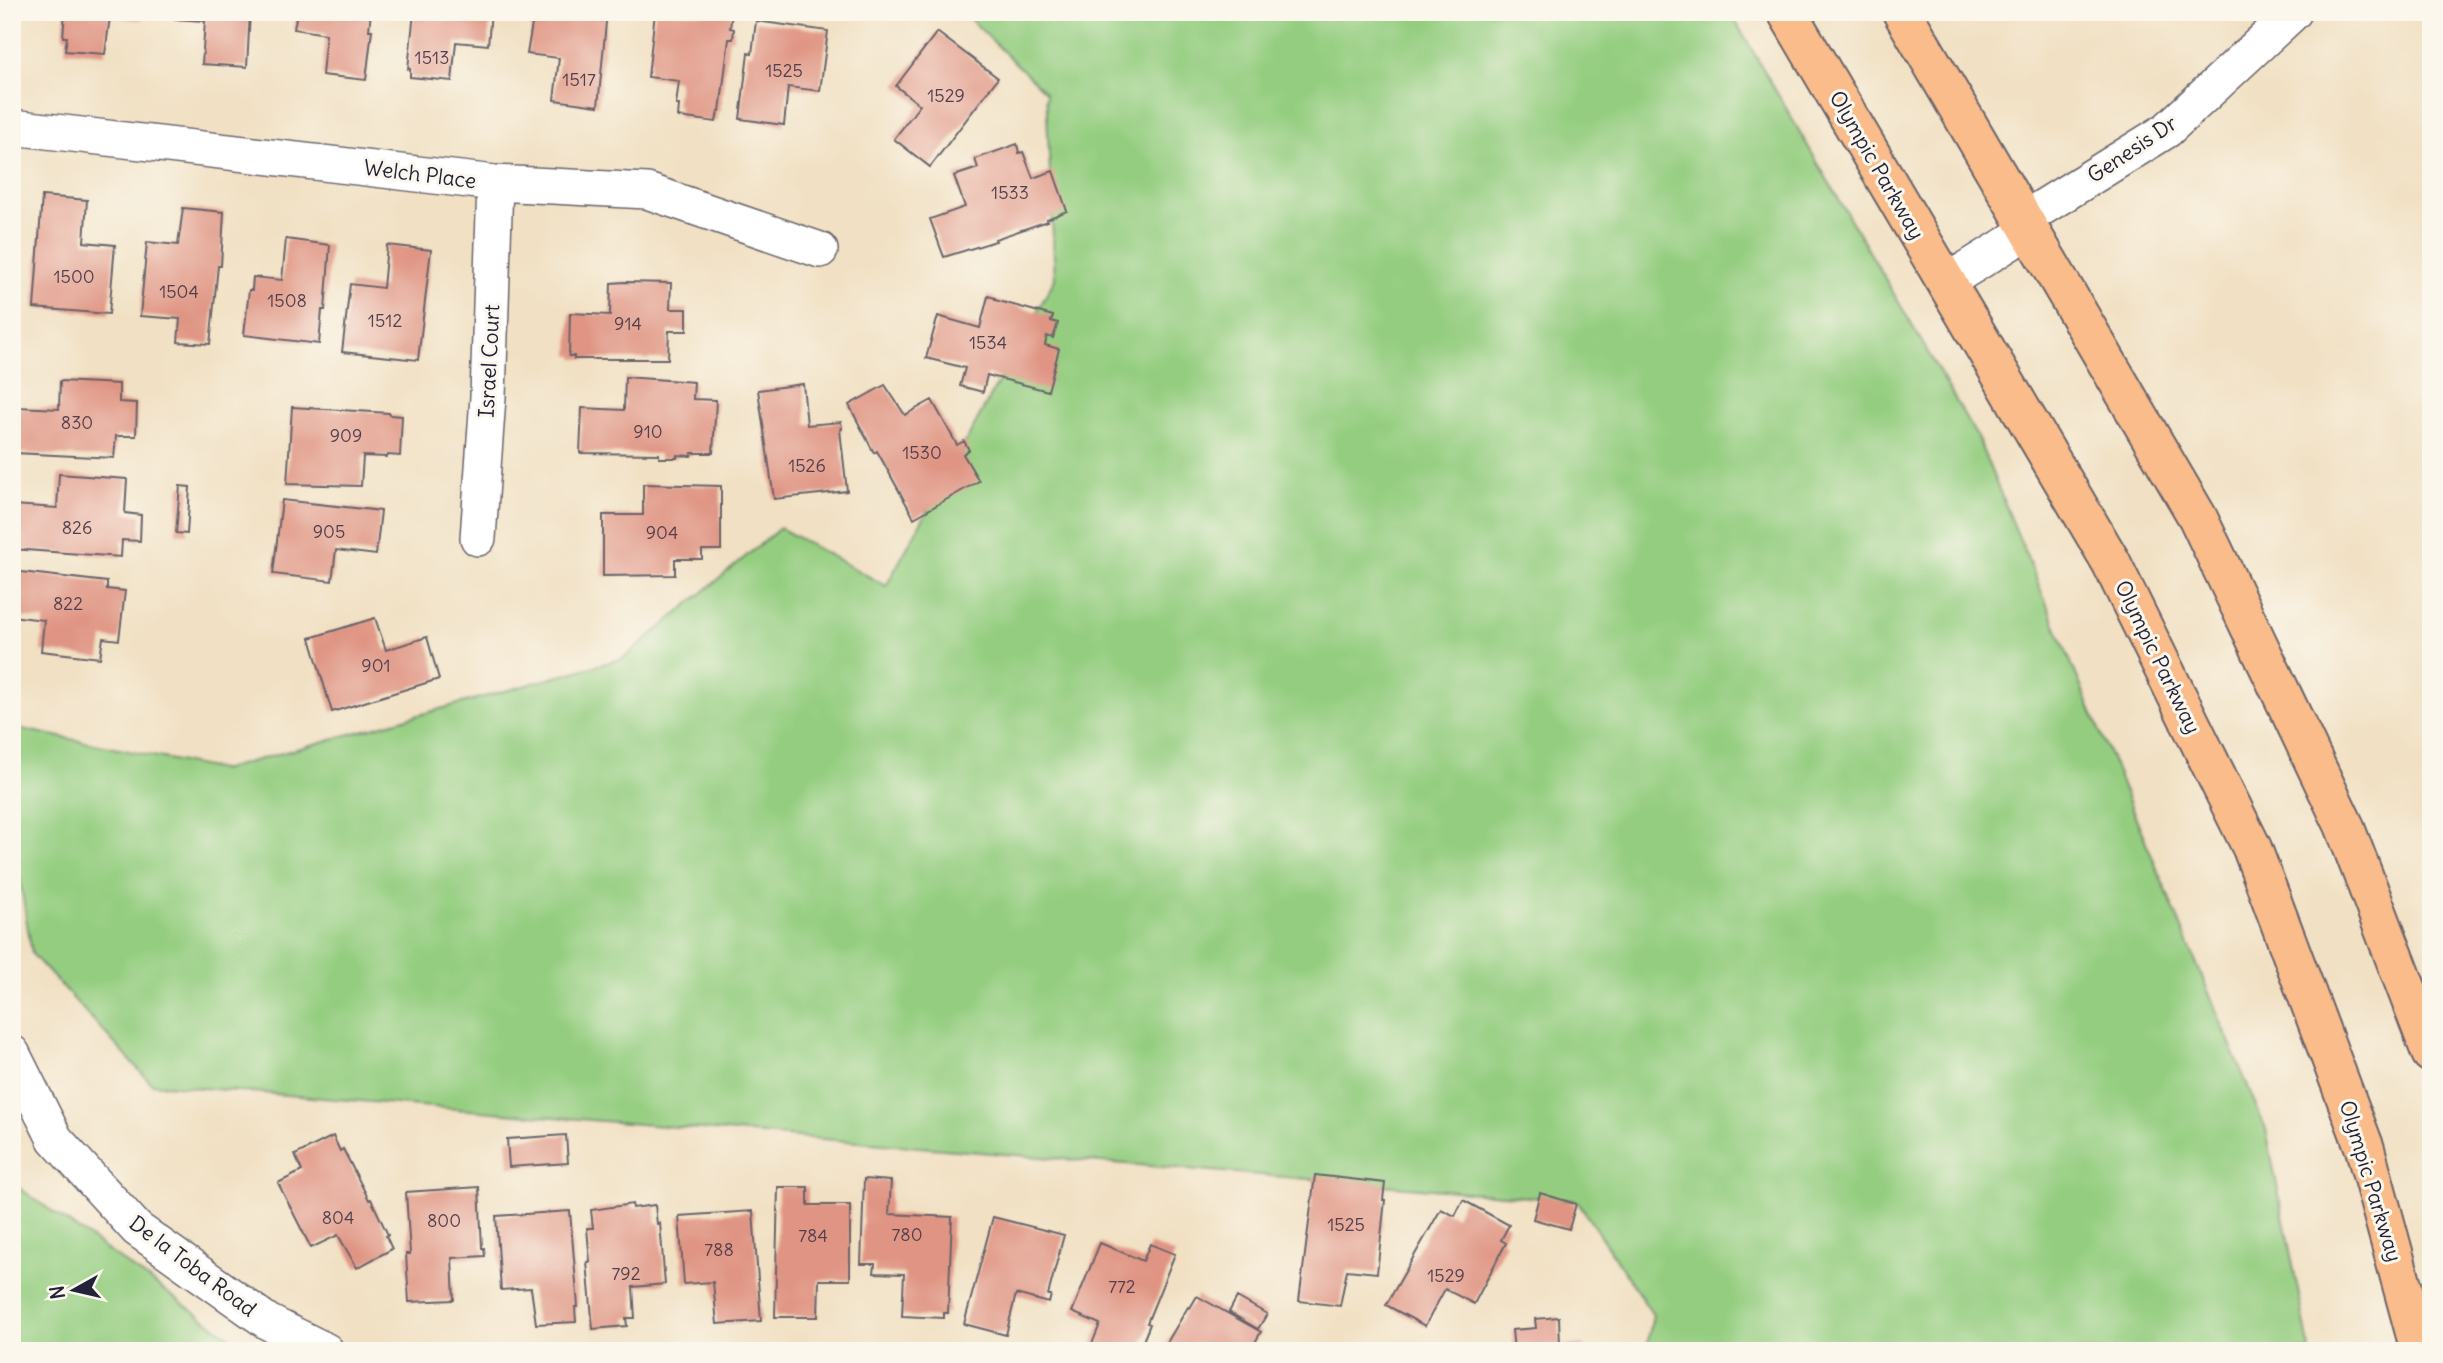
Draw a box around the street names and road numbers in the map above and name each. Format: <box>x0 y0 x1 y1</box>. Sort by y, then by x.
street label: Olympic Parkway <box>1823 86 1931 244</box>
street label: Genesis Dr <box>2082 109 2182 189</box>
street label: Welch Place <box>362 154 478 194</box>
street label: Israel Court <box>473 304 505 418</box>
street label: Olympic Parkway <box>2109 576 2207 738</box>
street label: Olympic Parkway <box>2334 1097 2408 1265</box>
street label: De la Toba Road <box>124 1209 262 1323</box>

